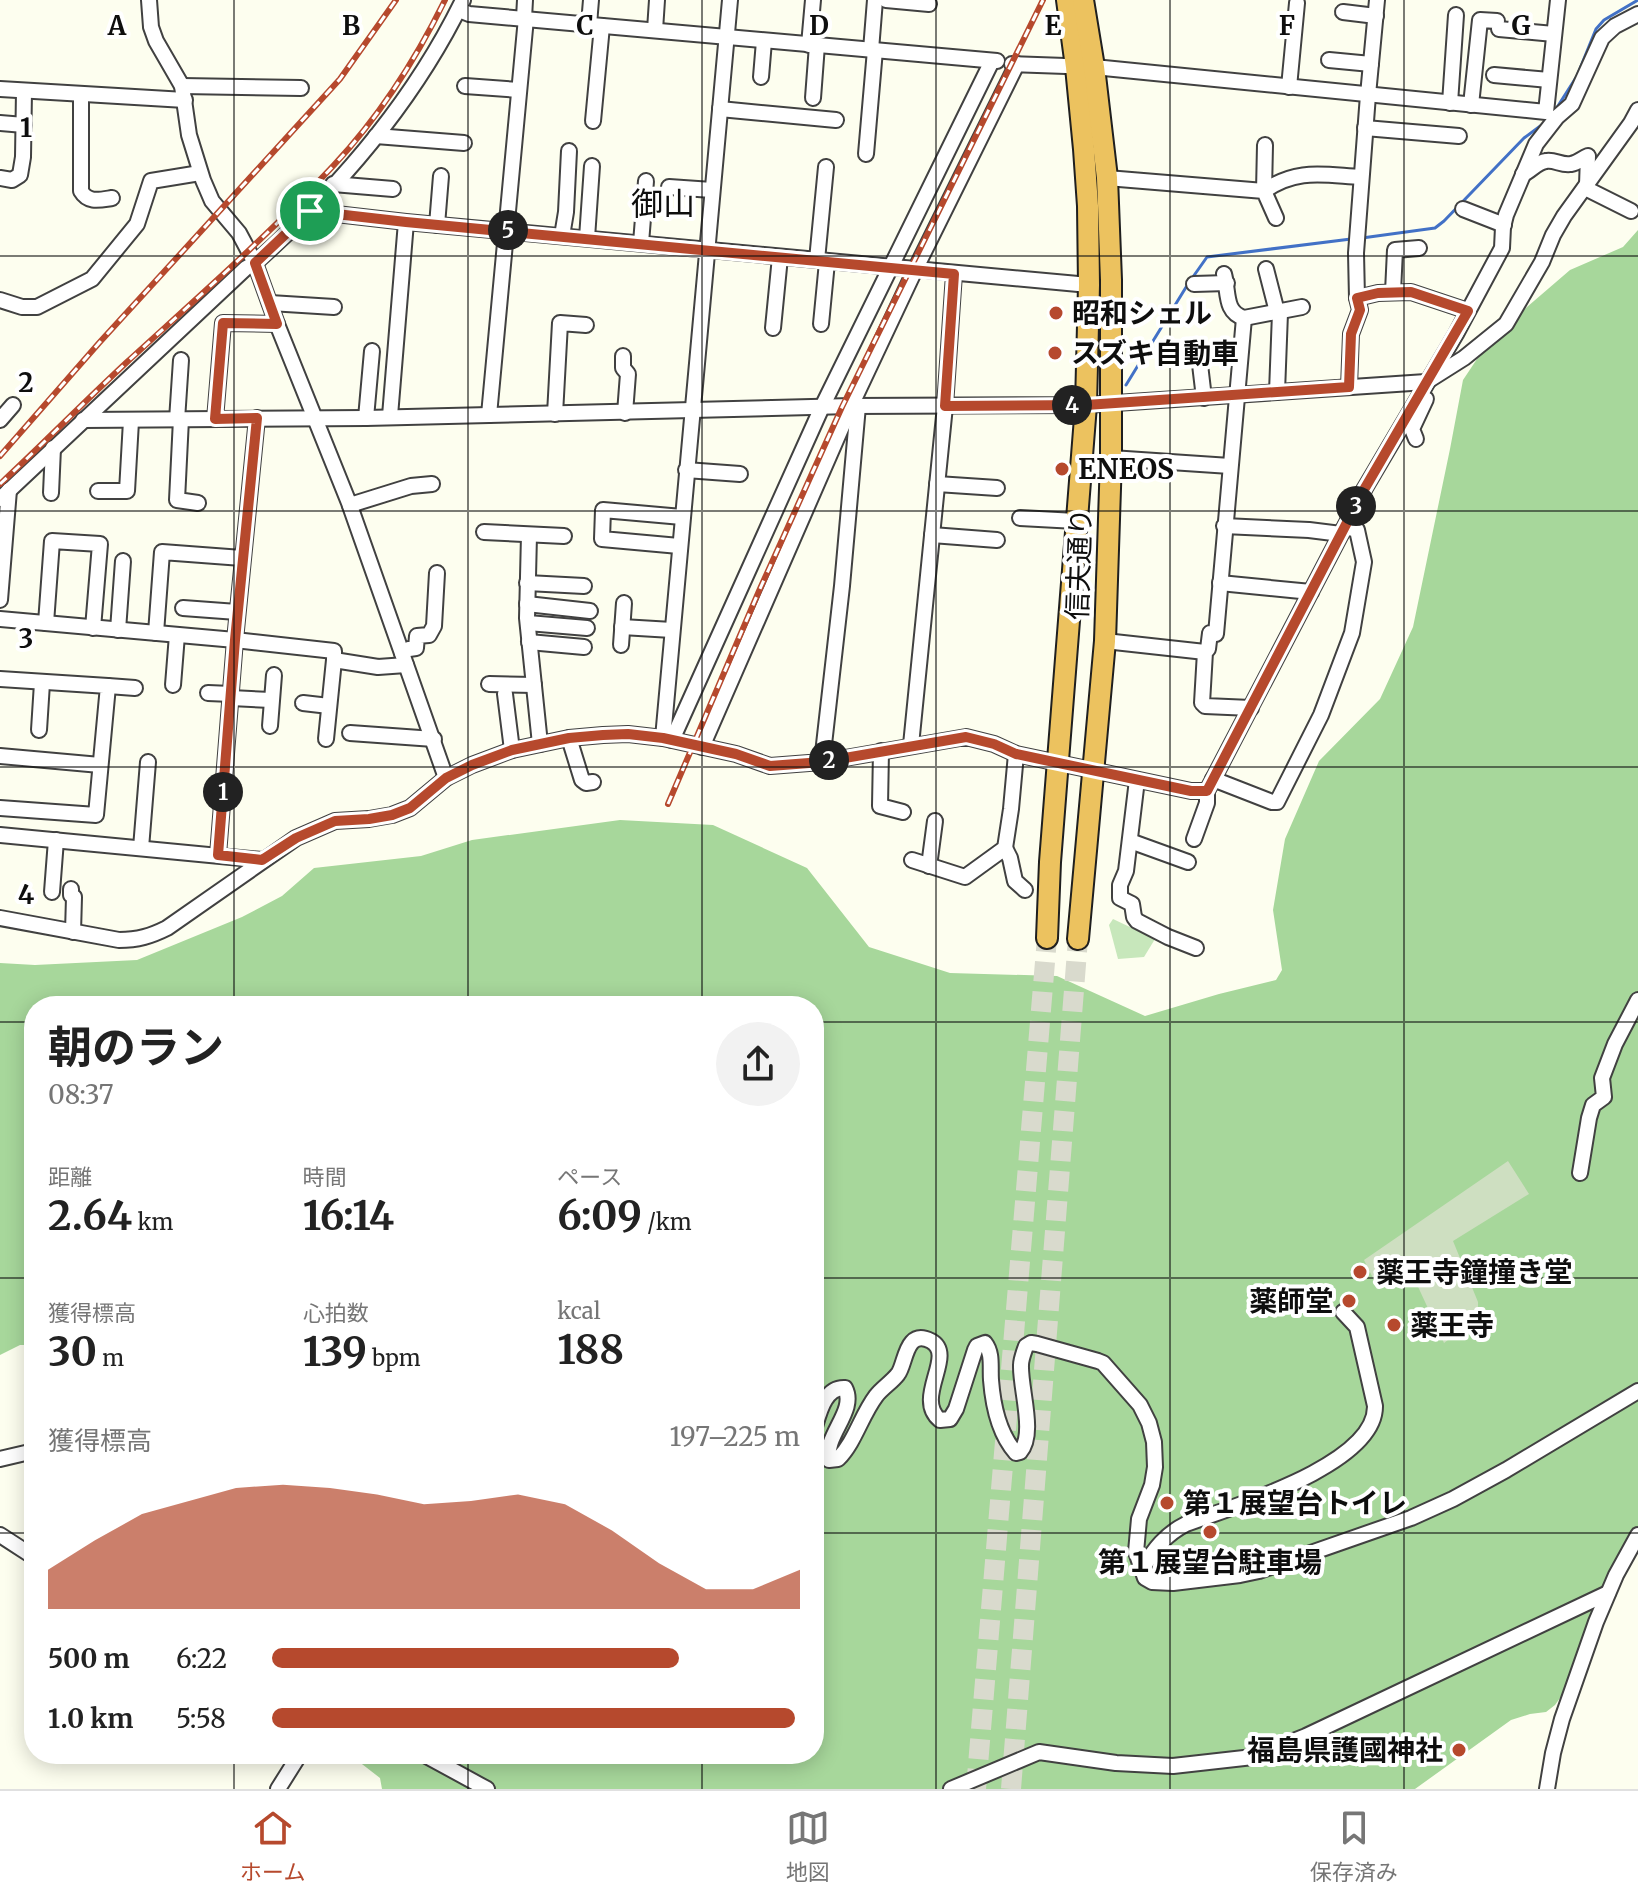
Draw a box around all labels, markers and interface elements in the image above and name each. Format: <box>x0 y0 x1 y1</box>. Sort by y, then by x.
text: A <box>107 9 127 42</box>
text: B <box>342 9 360 42</box>
text: C <box>576 9 594 42</box>
text: D <box>809 9 829 42</box>
text: E <box>1045 9 1062 42</box>
text: F <box>1279 9 1295 42</box>
text: G <box>1512 9 1531 42</box>
text: 1 <box>20 111 32 144</box>
pin <box>276 177 344 245</box>
district label: 御山 <box>631 184 695 224</box>
icon: arrive <box>288 189 332 233</box>
pin: 5 <box>488 210 528 250</box>
text: 5 <box>502 216 514 244</box>
place label: 昭和シェル <box>1072 295 1212 331</box>
marker: 昭和シェル <box>1047 304 1065 322</box>
place label: スズキ自動車 <box>1071 335 1239 371</box>
marker: スズキ自動車 <box>1046 344 1064 362</box>
text: 2 <box>18 366 34 399</box>
pin: 4 <box>1052 385 1092 425</box>
text: 4 <box>1065 391 1079 419</box>
place label: ENEOS <box>1078 451 1174 487</box>
marker: ENEOS <box>1053 460 1071 478</box>
pin: 3 <box>1336 486 1376 526</box>
text: 3 <box>1350 492 1362 520</box>
street label: 信夫通り <box>1059 507 1099 621</box>
text: 3 <box>19 622 33 655</box>
pin: 2 <box>809 740 849 780</box>
text: 2 <box>823 746 835 774</box>
pin: 1 <box>203 772 243 812</box>
text: 1 <box>218 778 228 806</box>
text: 4 <box>18 878 35 911</box>
text: 朝のラン <box>48 1020 224 1075</box>
button: share <box>716 1022 800 1106</box>
text: 08:37 <box>48 1078 114 1111</box>
text: 距離 <box>48 1163 92 1191</box>
text: 時間 <box>303 1163 347 1191</box>
text: ペース <box>557 1163 622 1191</box>
text: 2.64 <box>48 1191 132 1241</box>
text: 16:14 <box>303 1191 394 1241</box>
text: 6:09 <box>557 1191 642 1241</box>
text: km <box>132 1208 173 1236</box>
text: /km <box>642 1208 692 1236</box>
place label: 薬王寺鐘撞き堂 <box>1376 1254 1572 1290</box>
marker: 薬王寺鐘撞き堂 <box>1351 1263 1369 1281</box>
place label: 薬師堂 <box>1249 1283 1333 1319</box>
marker: 薬師堂 <box>1340 1292 1358 1310</box>
text: kcal <box>557 1297 601 1325</box>
text: 獲得標高 <box>48 1299 136 1327</box>
text: 心拍数 <box>303 1299 369 1327</box>
place label: 薬王寺 <box>1410 1307 1494 1343</box>
marker: 薬王寺 <box>1385 1316 1403 1334</box>
text: 188 <box>557 1325 624 1375</box>
text: 30 <box>48 1327 97 1377</box>
text: 139 <box>303 1327 367 1377</box>
text: m <box>97 1344 124 1372</box>
text: bpm <box>367 1344 421 1372</box>
text: 197–225 m <box>670 1420 800 1453</box>
text: 獲得標高 <box>48 1424 152 1457</box>
place label: 第１展望台トイレ <box>1183 1485 1407 1521</box>
marker: 第１展望台トイレ <box>1158 1494 1176 1512</box>
marker: 第１展望台駐車場 <box>1201 1523 1219 1541</box>
place label: 第１展望台駐車場 <box>1098 1544 1322 1580</box>
text: 500 m <box>48 1642 130 1675</box>
text: 6:22 <box>176 1642 227 1675</box>
text: 1.0 km <box>48 1702 133 1735</box>
text: 5:58 <box>176 1702 226 1735</box>
place label: 福島県護國神社 <box>1247 1732 1443 1768</box>
marker: 福島県護國神社 <box>1450 1741 1468 1759</box>
tab: ホーム <box>240 1806 305 1886</box>
tab: 地図 <box>786 1806 830 1886</box>
tab: 保存済み <box>1310 1806 1398 1886</box>

